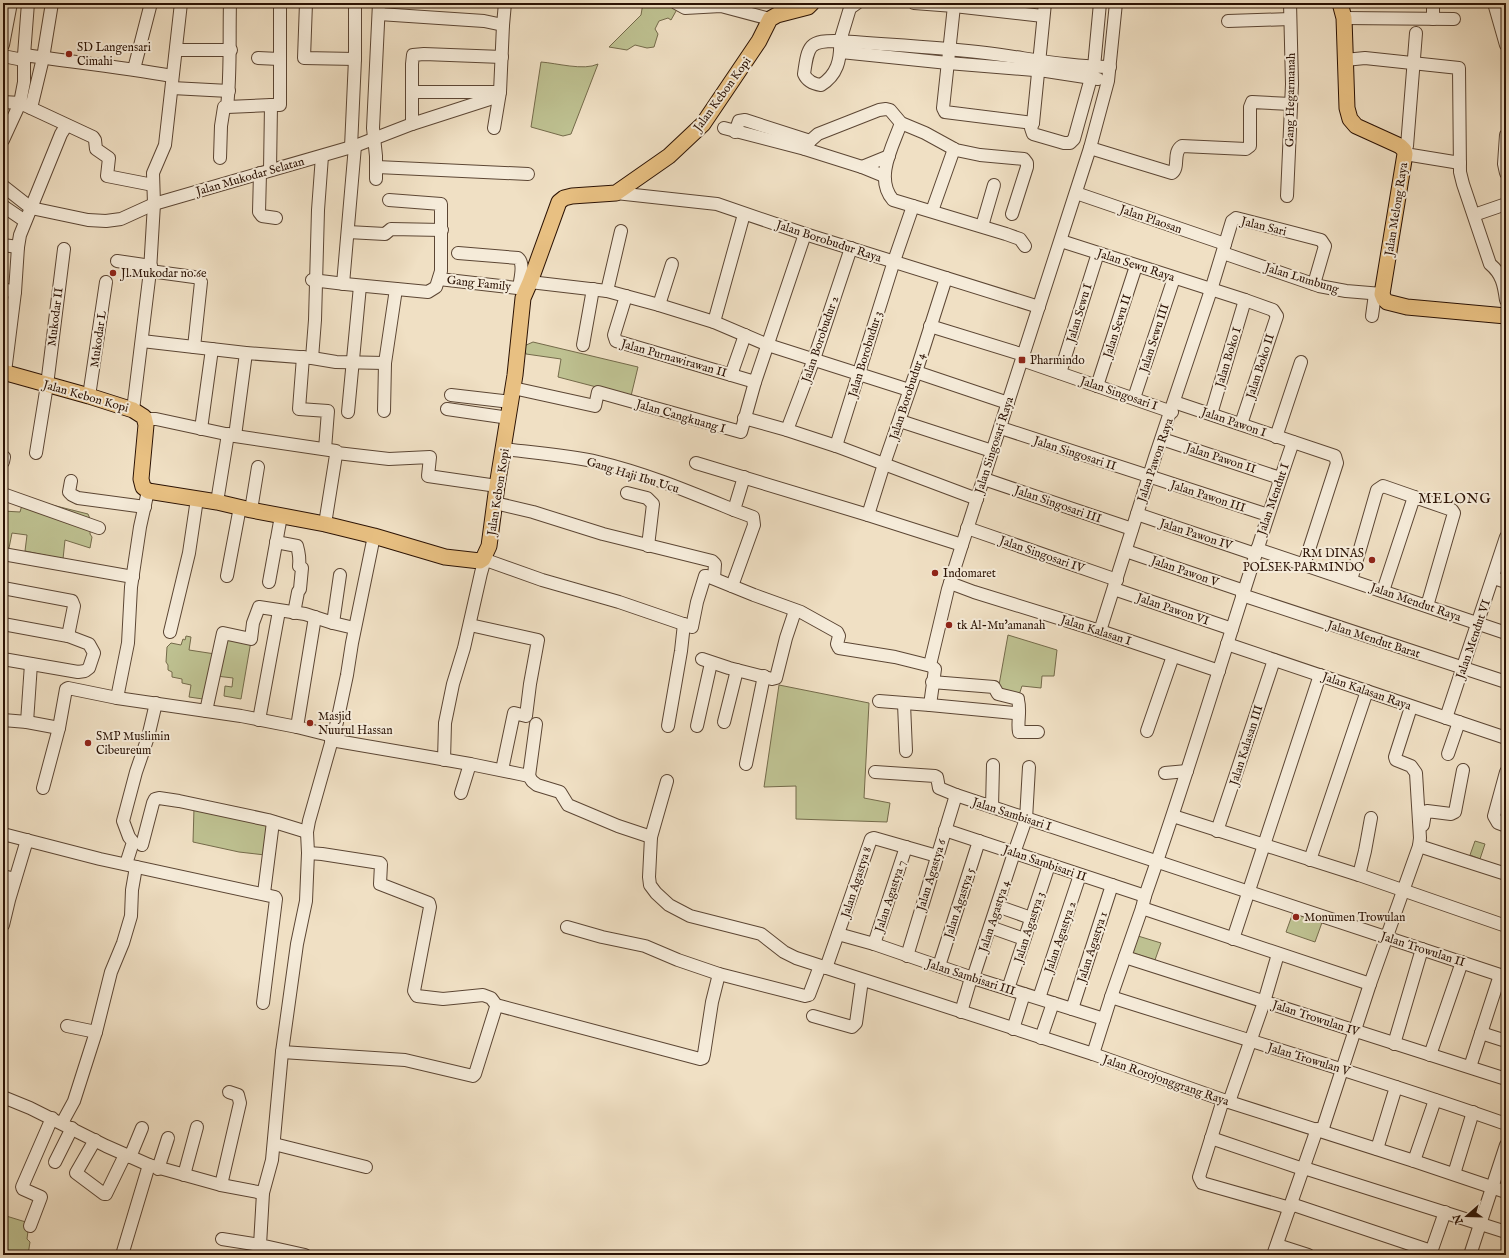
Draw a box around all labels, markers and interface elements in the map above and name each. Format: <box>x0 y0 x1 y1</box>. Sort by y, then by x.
place label: SD Langensari Cimahi <box>77 40 151 69</box>
marker: SD Langensari Cimahi <box>64 49 74 59</box>
street label: Gang Hegarmanah <box>1282 52 1299 147</box>
street label: Jalan Kebon Kopi <box>689 54 755 137</box>
street label: Jalan Mukodar Selatan <box>192 154 307 201</box>
street label: Jalan Melong Raya <box>1381 161 1412 259</box>
street label: Jalan Plaosan <box>1115 201 1185 238</box>
street label: Jalan Sari <box>1237 213 1288 240</box>
street label: Jalan Borobudur Raya <box>772 217 884 267</box>
street label: Jalan Sewu Raya <box>1093 245 1177 286</box>
street label: Jalan Lumbung <box>1261 260 1341 298</box>
place label: Jl.Mukodar no.6e <box>119 266 207 282</box>
marker: Jl.Mukodar no.6e <box>108 268 118 278</box>
street label: Gang Family <box>446 273 512 294</box>
street label: Jalan Sewu I <box>1063 282 1096 347</box>
street label: Mukodar II <box>44 287 67 347</box>
street label: Jalan Sewu II <box>1100 292 1136 362</box>
street label: Jalan Borobudur 2 <box>798 294 843 387</box>
street label: Jalan Sewu III <box>1136 302 1174 377</box>
street label: Mukodar L <box>87 309 110 368</box>
street label: Jalan Borobudur 3 <box>845 309 887 401</box>
street label: Jalan Boko I <box>1212 325 1246 391</box>
street label: Jalan Boko II <box>1242 332 1279 403</box>
street label: Jalan Purnawirawan II <box>617 336 728 382</box>
street label: Jalan Borobudur 4 <box>886 351 930 444</box>
place label: Pharmindo <box>1030 353 1085 368</box>
marker: Pharmindo <box>1017 355 1027 365</box>
street label: Jalan Singosari I <box>1076 373 1159 415</box>
street label: Jalan Kebon Kopi <box>39 377 130 417</box>
street label: Jalan Singosari Raya <box>971 394 1018 498</box>
street label: Jalan Cangkuang I <box>632 396 727 437</box>
street label: Jalan Pawon I <box>1197 404 1268 442</box>
street label: Jalan Pawon Raya <box>1133 416 1178 506</box>
street label: Jalan Singosari II <box>1029 432 1118 475</box>
street label: Jalan Pawon II <box>1182 439 1258 478</box>
street label: Jalan Kebon Kopi <box>484 447 514 539</box>
street label: Gang Haji Ibu Ucu <box>585 454 681 497</box>
street label: Jalan Mendut I <box>1254 461 1294 539</box>
street label: Jalan Pawon III <box>1166 477 1247 517</box>
street label: Jalan Singosari III <box>1010 482 1103 527</box>
district label: MELONG <box>1418 490 1492 508</box>
street label: Jalan Pawon IV <box>1155 515 1235 555</box>
street label: Jalan Singosari IV <box>995 532 1087 577</box>
place label: RM DINAS POLSEK PARMINDO <box>1243 546 1364 575</box>
street label: Jalan Pawon V <box>1147 552 1222 591</box>
marker: RM DINAS POLSEK PARMINDO <box>1367 555 1377 565</box>
place label: Indomaret <box>943 566 996 581</box>
marker: Indomaret <box>930 568 940 578</box>
street label: Jalan Mendut Raya <box>1366 579 1464 626</box>
street label: Jalan Pawon VI <box>1133 589 1211 630</box>
street label: Jalan Mendut VI <box>1452 598 1495 683</box>
street label: Jalan Kalasan I <box>1057 611 1133 650</box>
street label: Jalan Mendut Barat <box>1323 617 1422 662</box>
place label: tk Al-Mu'amanah <box>957 618 1046 633</box>
marker: tk Al-Mu'amanah <box>944 620 954 630</box>
street label: Jalan Kalasan Raya <box>1318 669 1414 715</box>
street label: Jalan Kalasan III <box>1226 703 1267 789</box>
place label: Masjid Nuurul Hassan <box>318 709 393 738</box>
marker: Masjid Nuurul Hassan <box>305 718 315 728</box>
place label: SMP Muslimin Cibeureum <box>96 729 171 758</box>
marker: SMP Muslimin Cibeureum <box>83 738 93 748</box>
street label: Jalan Sambisari I <box>968 794 1053 835</box>
street label: Jalan Agastya 6 <box>913 837 951 915</box>
street label: Jalan Sambisari II <box>999 842 1089 886</box>
street label: Jalan Agastya 8 <box>837 845 876 922</box>
street label: Jalan Agastya 7 <box>871 858 910 936</box>
street label: Jalan Agastya 5 <box>940 865 979 943</box>
street label: Jalan Agastya 4 <box>975 878 1014 956</box>
street label: Jalan Agastya 3 <box>1010 890 1049 967</box>
street label: Jalan Agastya 2 <box>1041 899 1081 977</box>
street label: Jalan Agastya 1 <box>1073 910 1112 987</box>
place label: Monumen Trowulan <box>1304 910 1406 925</box>
marker: Monumen Trowulan <box>1291 912 1301 922</box>
street label: Jalan Trowulan II <box>1377 928 1467 971</box>
street label: Jalan Sambisari III <box>922 955 1017 1000</box>
street label: Jalan Trowulan IV <box>1268 997 1362 1041</box>
street label: Jalan Trowulan V <box>1264 1039 1353 1080</box>
street label: Jalan Rorojonggrang Raya <box>1099 1051 1232 1110</box>
north arrow <box>1447 1196 1487 1236</box>
text: N <box>1450 1212 1467 1227</box>

